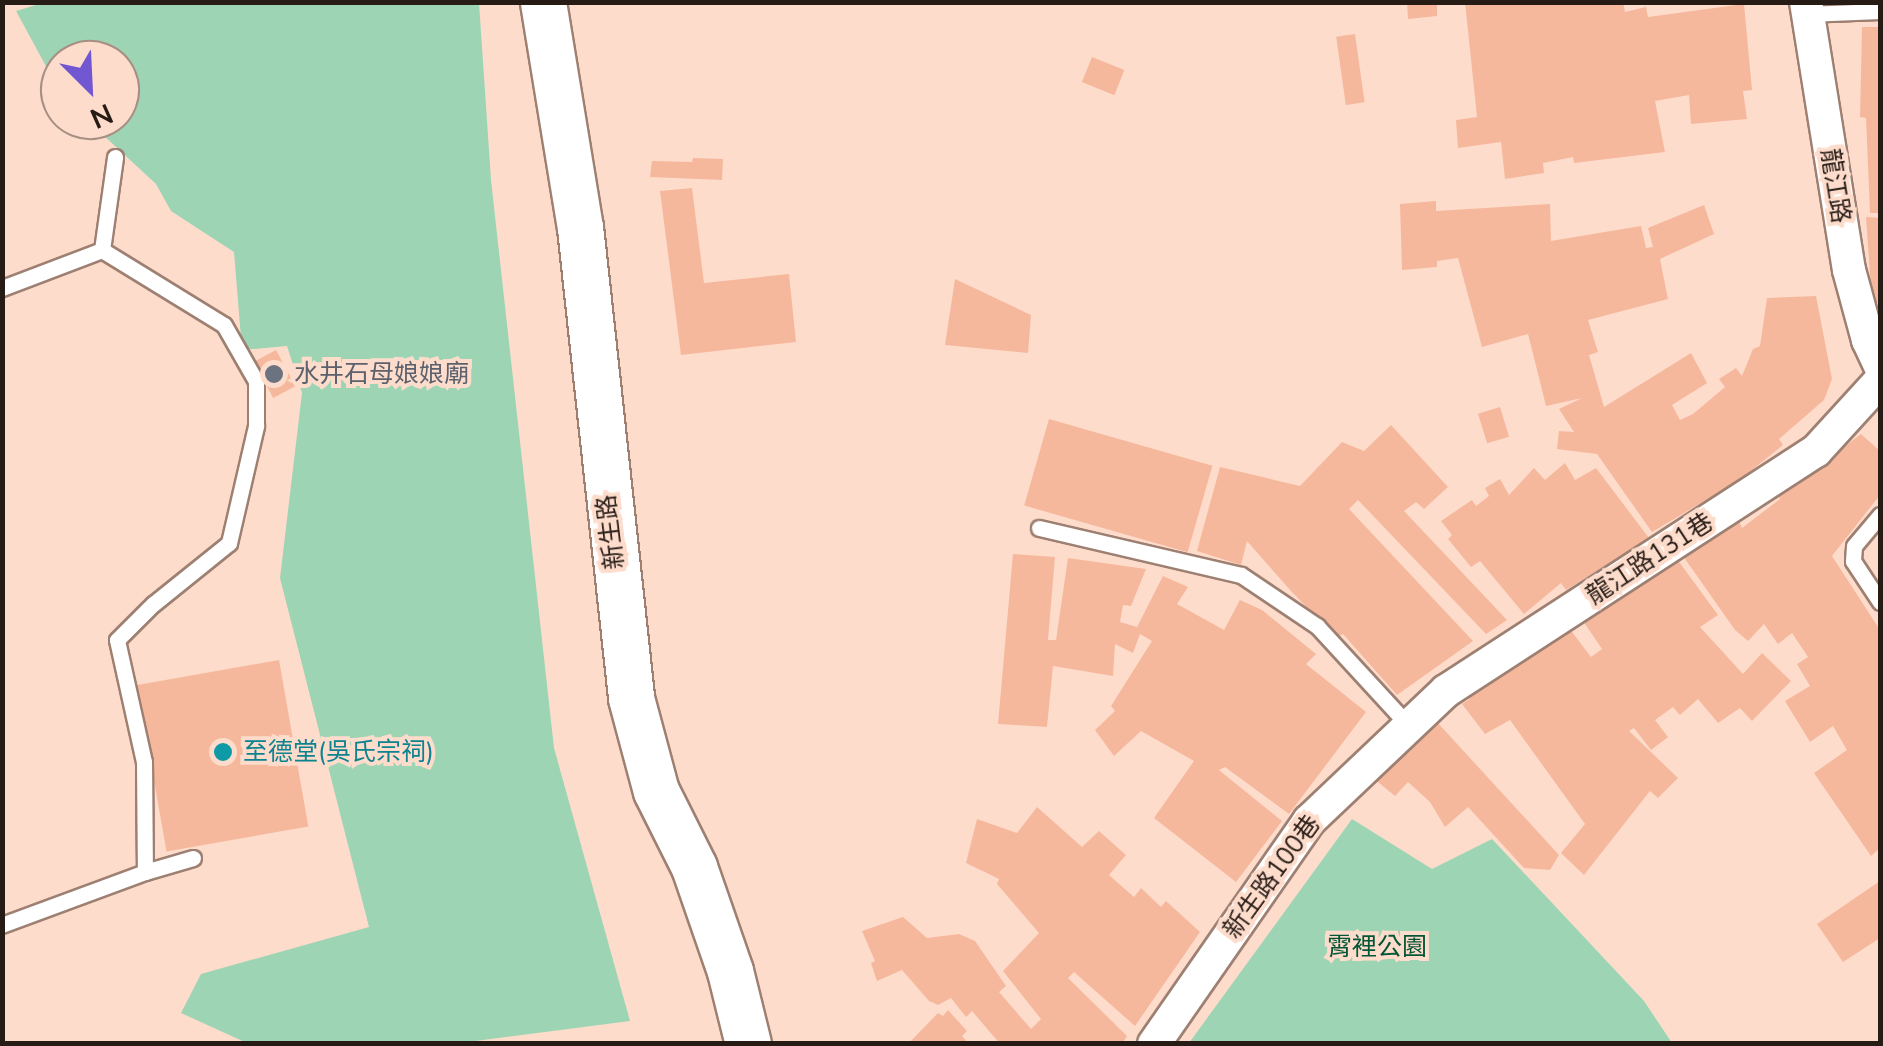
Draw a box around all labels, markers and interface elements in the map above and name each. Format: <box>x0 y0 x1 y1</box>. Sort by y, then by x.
north arrow <box>40 40 140 140</box>
text: N <box>84 94 119 137</box>
street label: 龍江路 <box>1814 147 1856 225</box>
place label: 水井石母娘娘廟 <box>294 359 469 389</box>
marker: 水井石母娘娘廟 <box>263 363 285 385</box>
street label: 新生路 <box>592 493 630 571</box>
street label: 龍江路131巷 <box>1581 507 1719 611</box>
place label: 至德堂(吳氏宗祠) <box>243 737 434 767</box>
marker: 至德堂(吳氏宗祠) <box>212 741 234 763</box>
street label: 新生路100巷 <box>1217 810 1327 944</box>
park label: 霄裡公園 <box>1327 932 1427 962</box>

